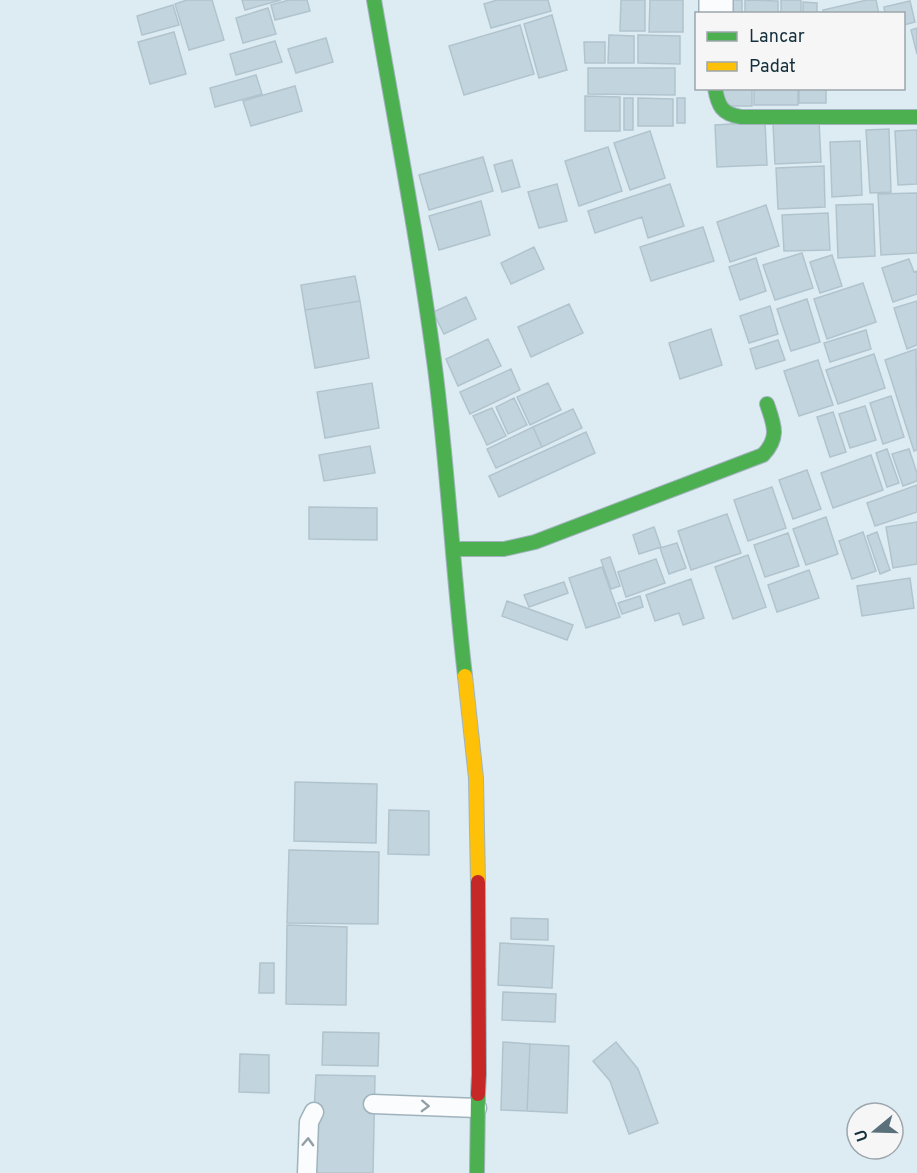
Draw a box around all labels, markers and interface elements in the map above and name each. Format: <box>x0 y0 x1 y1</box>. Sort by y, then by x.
legend <box>695 12 905 90</box>
text: Lancar <box>749 26 805 49</box>
text: Padat <box>749 56 796 79</box>
one-way arrow <box>421 1100 430 1112</box>
north arrow <box>845 1101 905 1161</box>
text: U <box>851 1127 874 1144</box>
one-way arrow <box>302 1137 314 1146</box>

